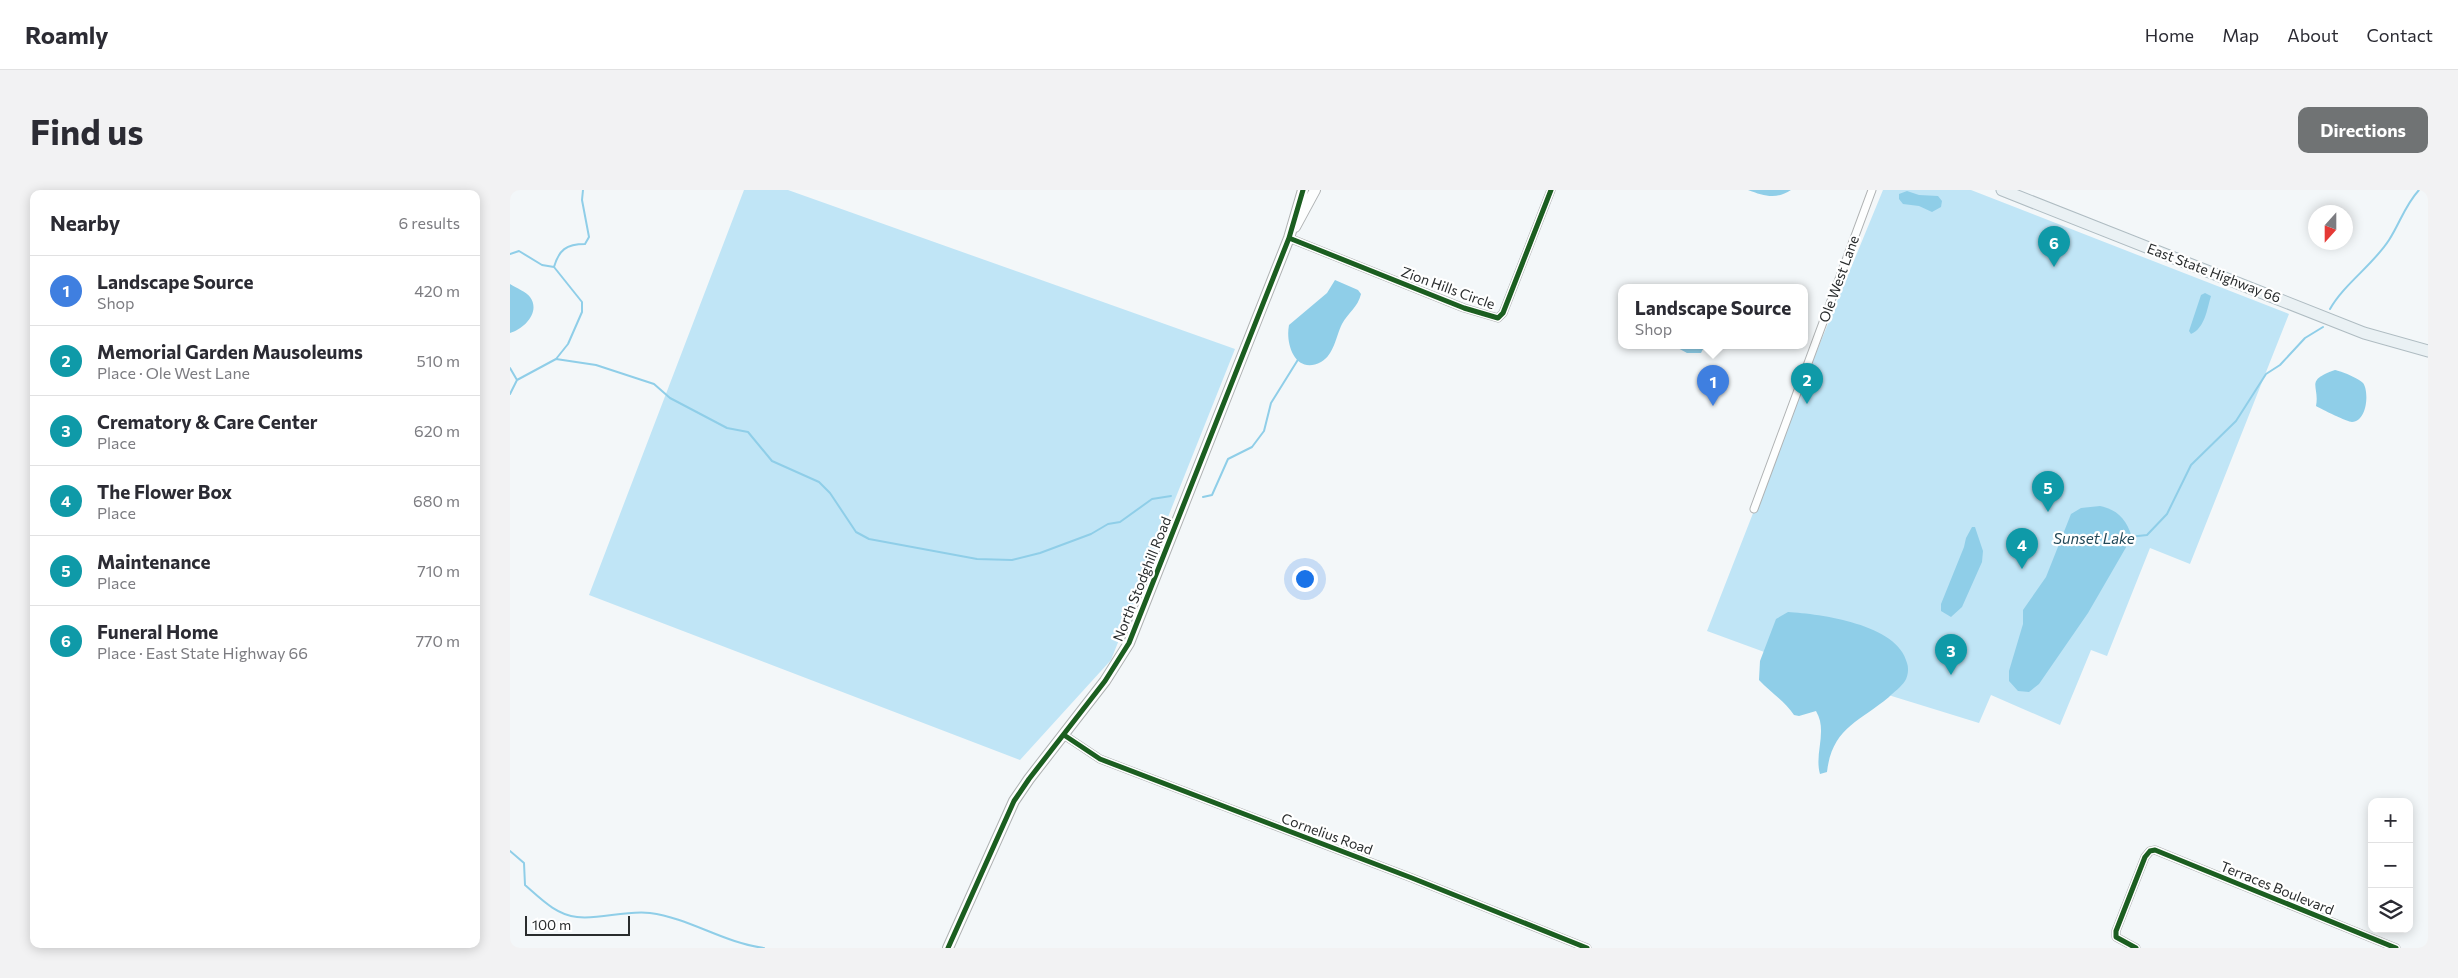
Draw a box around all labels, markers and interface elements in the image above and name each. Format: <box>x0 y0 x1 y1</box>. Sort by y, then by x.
text: Roamly <box>25 20 108 49</box>
text: Home <box>2145 24 2194 46</box>
text: Map <box>2222 24 2259 46</box>
text: About <box>2287 24 2339 46</box>
text: Contact <box>2367 24 2433 46</box>
button: Directions <box>2298 107 2428 153</box>
text: Find us <box>30 109 144 152</box>
north arrow <box>2308 205 2353 250</box>
text: Nearby <box>50 210 120 235</box>
text: 6 results <box>399 213 460 232</box>
pin: 6 <box>2038 226 2070 267</box>
street label: Ole West Lane <box>1815 233 1862 325</box>
street label: East State Highway 66 <box>2145 239 2283 306</box>
street label: Zion Hills Circle <box>1399 263 1497 312</box>
text: Landscape Source <box>97 270 254 293</box>
text: 1 <box>62 281 70 300</box>
text: 420 m <box>414 281 460 300</box>
popup <box>1618 284 1808 349</box>
text: Shop <box>97 293 135 312</box>
text: Landscape Source <box>1635 296 1791 319</box>
text: Shop <box>1635 319 1672 338</box>
text: Memorial Garden Mausoleums <box>97 340 363 363</box>
text: 2 <box>61 351 71 370</box>
text: 510 m <box>417 351 460 370</box>
text: Place · Ole West Lane <box>97 363 250 382</box>
pin: 2 <box>1791 363 1823 404</box>
pin: 1 <box>1697 365 1729 406</box>
text: Crematory & Care Center <box>97 410 318 433</box>
text: 3 <box>61 421 71 440</box>
text: 620 m <box>414 421 460 440</box>
text: Place <box>97 433 136 452</box>
pin: 5 <box>2032 471 2064 512</box>
text: The Flower Box <box>97 480 232 503</box>
text: 4 <box>61 491 71 510</box>
text: 680 m <box>413 491 460 510</box>
text: Place <box>97 503 136 522</box>
street label: North Stodghill Road <box>1109 514 1174 644</box>
pin: 4 <box>2006 528 2038 569</box>
water label: Sunset Lake <box>2053 529 2135 547</box>
text: Maintenance <box>97 550 211 573</box>
text: 5 <box>61 561 71 580</box>
text: 710 m <box>417 561 460 580</box>
your location <box>1292 566 1318 592</box>
text: Place <box>97 573 136 592</box>
text: Funeral Home <box>97 620 218 643</box>
text: 6 <box>61 631 71 650</box>
text: 770 m <box>416 631 460 650</box>
pin: 3 <box>1935 634 1967 675</box>
text: Place · East State Highway 66 <box>97 643 308 662</box>
map controls <box>2368 798 2413 933</box>
button: + <box>2368 798 2413 843</box>
street label: Cornelius Road <box>1279 809 1375 858</box>
button: − <box>2368 843 2413 888</box>
street label: Terraces Boulevard <box>2218 857 2336 918</box>
button: layers <box>2368 888 2413 933</box>
scale bar <box>525 913 630 936</box>
text: 100 m <box>532 916 571 933</box>

